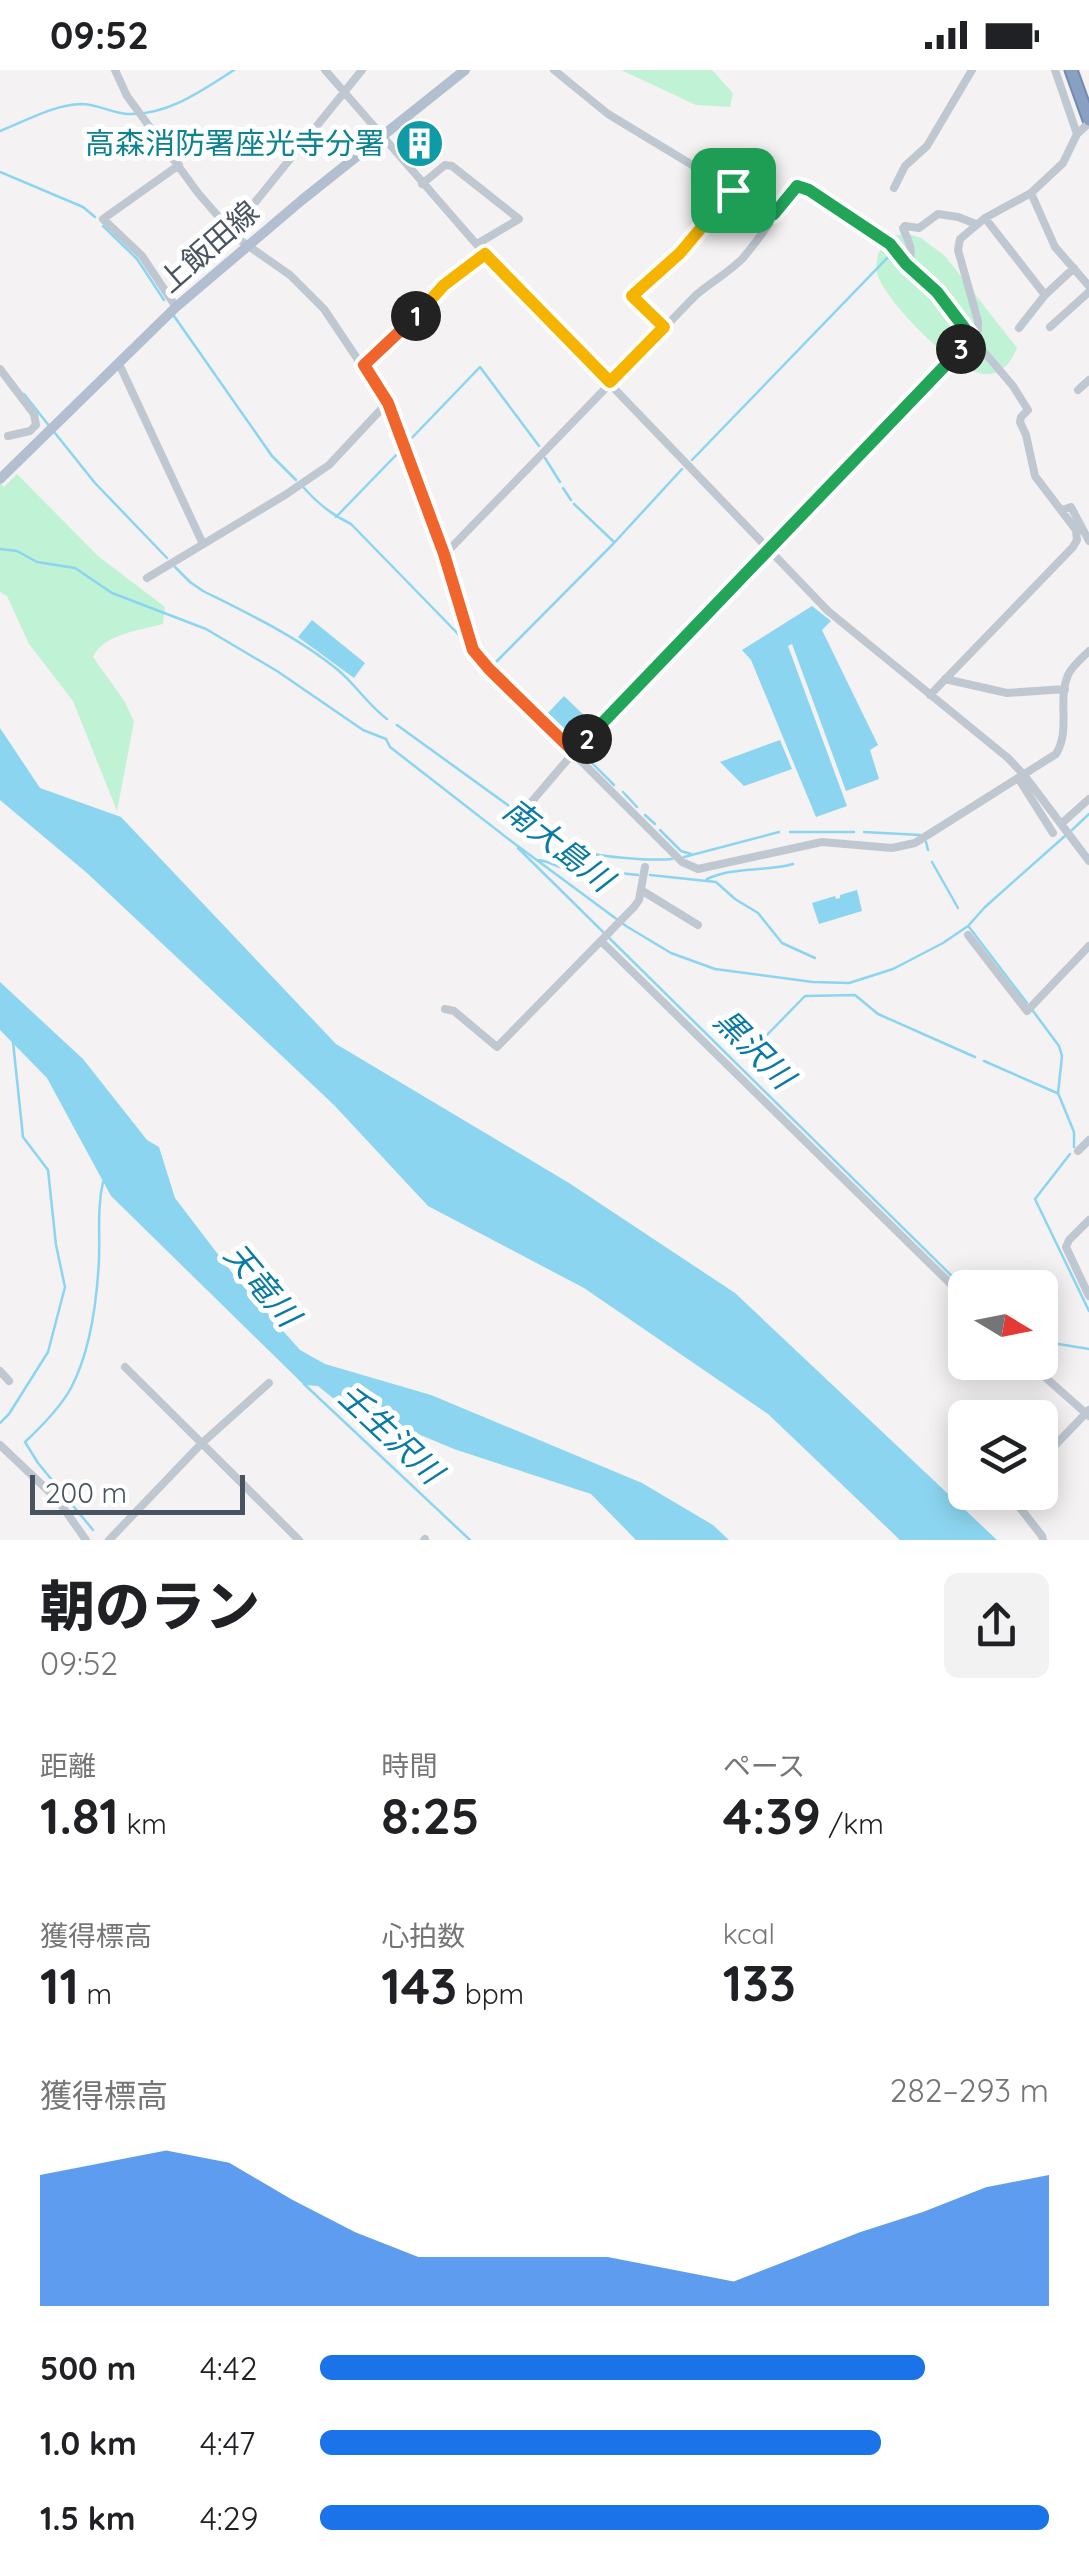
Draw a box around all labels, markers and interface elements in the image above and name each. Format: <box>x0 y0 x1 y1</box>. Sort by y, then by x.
text: 09:52 <box>50 11 149 59</box>
building icon: 高森消防署座光寺分署 <box>394 118 446 170</box>
place label: 高森消防署座光寺分署 <box>85 124 385 162</box>
pin <box>691 148 776 233</box>
icon: arrive <box>706 163 761 218</box>
street label: 上飯田線 <box>151 193 266 300</box>
pin: 1 <box>391 291 441 341</box>
text: 1 <box>411 298 421 333</box>
pin: 3 <box>936 324 986 374</box>
text: 3 <box>953 331 969 366</box>
pin: 2 <box>562 714 612 764</box>
text: 2 <box>579 721 595 756</box>
water label: 南大島川 <box>496 789 624 901</box>
water label: 黒沢川 <box>707 1000 805 1098</box>
water label: 天竜川 <box>217 1235 311 1336</box>
north arrow <box>948 1270 1058 1380</box>
map controls <box>948 1270 1058 1510</box>
water label: 壬生沢川 <box>330 1375 453 1494</box>
button: layers <box>948 1400 1058 1510</box>
scale bar <box>30 1470 245 1514</box>
text: 200 m <box>45 1475 127 1510</box>
text: 朝のラン <box>40 1571 260 1640</box>
button: share <box>944 1573 1049 1678</box>
text: 09:52 <box>40 1643 118 1683</box>
text: 距離 <box>40 1748 96 1783</box>
text: 時間 <box>381 1748 437 1783</box>
text: ペース <box>723 1748 805 1783</box>
text: 1.81 <box>40 1784 119 1847</box>
text: 8:25 <box>381 1784 480 1847</box>
text: 4:39 <box>723 1784 821 1847</box>
text: km <box>119 1806 167 1841</box>
text: /km <box>821 1806 884 1841</box>
text: kcal <box>723 1916 775 1951</box>
text: 獲得標高 <box>40 1918 152 1953</box>
text: 心拍数 <box>381 1918 465 1953</box>
text: 133 <box>723 1951 796 2014</box>
text: 11 <box>40 1954 79 2017</box>
text: 143 <box>381 1954 457 2017</box>
text: m <box>79 1976 112 2011</box>
text: bpm <box>457 1976 524 2011</box>
text: 282–293 m <box>890 2070 1049 2110</box>
text: 獲得標高 <box>40 2075 168 2115</box>
text: 500 m <box>40 2348 136 2388</box>
text: 4:42 <box>200 2348 257 2388</box>
text: 1.0 km <box>40 2423 137 2463</box>
text: 4:47 <box>200 2423 255 2463</box>
text: 1.5 km <box>40 2498 136 2538</box>
text: 4:29 <box>200 2498 258 2538</box>

